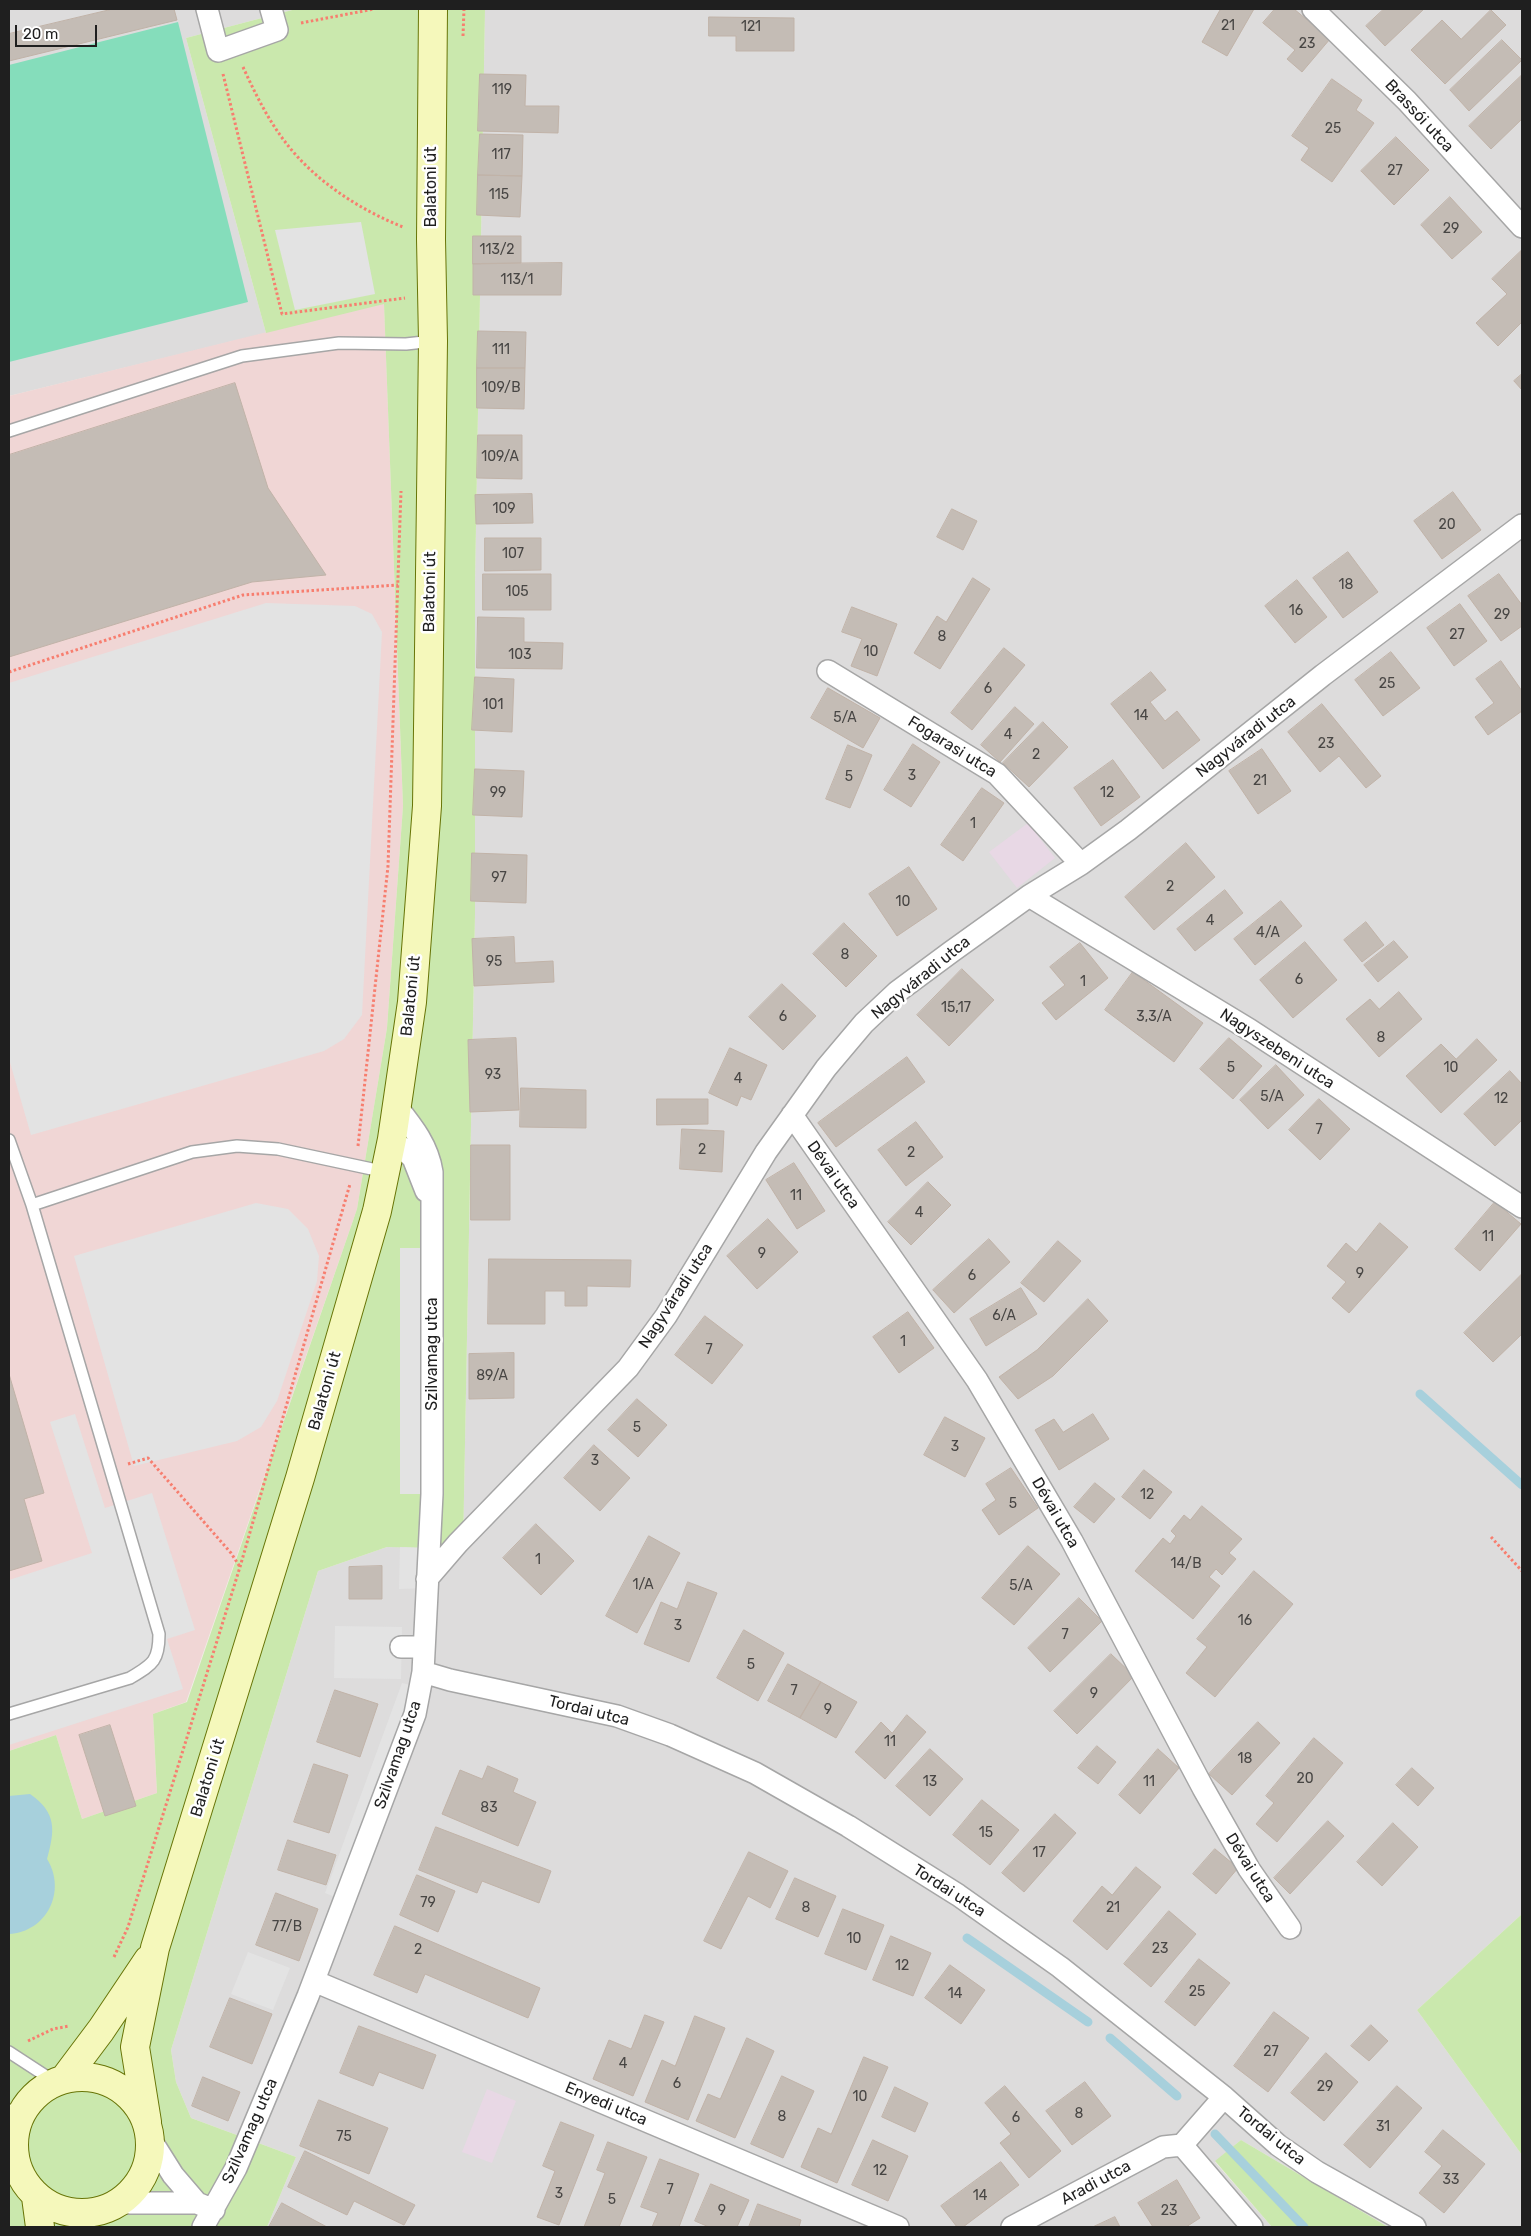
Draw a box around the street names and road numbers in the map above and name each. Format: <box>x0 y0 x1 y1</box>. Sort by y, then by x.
street label: Brassói utca <box>1380 76 1458 156</box>
street label: Balatoni út <box>421 147 441 227</box>
street label: Balatoni út <box>420 551 440 633</box>
street label: Nagyváradi utca <box>1192 692 1300 782</box>
street label: Fogarasi utca <box>904 712 1000 782</box>
street label: Nagyváradi utca <box>868 932 974 1024</box>
street label: Balatoni út <box>397 955 425 1037</box>
street label: Nagyszebeni utca <box>1216 1005 1338 1093</box>
street label: Dévai utca <box>803 1137 863 1213</box>
street label: Nagyváradi utca <box>635 1240 717 1352</box>
street label: Szilvamag utca <box>422 1297 442 1411</box>
street label: Balatoni út <box>305 1349 345 1433</box>
street label: Dévai utca <box>1027 1474 1083 1552</box>
street label: Tordai utca <box>547 1692 631 1730</box>
street label: Szilvamag utca <box>370 1698 426 1812</box>
street label: Balatoni út <box>187 1736 229 1820</box>
street label: Dévai utca <box>1221 1830 1279 1906</box>
street label: Tordai utca <box>909 1860 989 1922</box>
street label: Szilvamag utca <box>218 2075 282 2187</box>
street label: Enyedi utca <box>562 2078 650 2130</box>
street label: Tordai utca <box>1233 2103 1309 2169</box>
street label: Aradi utca <box>1058 2157 1134 2209</box>

